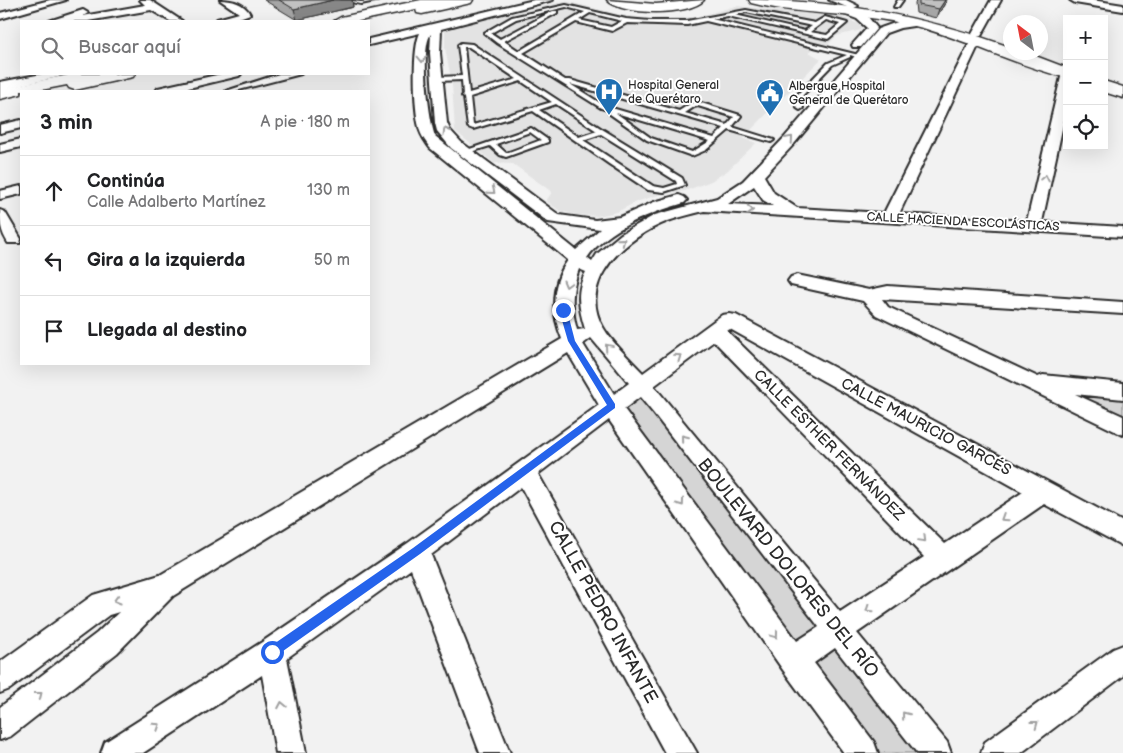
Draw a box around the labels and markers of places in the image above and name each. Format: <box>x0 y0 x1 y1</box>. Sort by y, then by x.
hospital icon: Hospital General de Querétaro <box>594 77 624 116</box>
place label: Hospital General de Querétaro <box>628 78 719 107</box>
public building icon: Albergue Hospital General de Querétaro <box>755 78 785 117</box>
place label: Albergue Hospital General de Querétaro <box>789 79 909 108</box>

